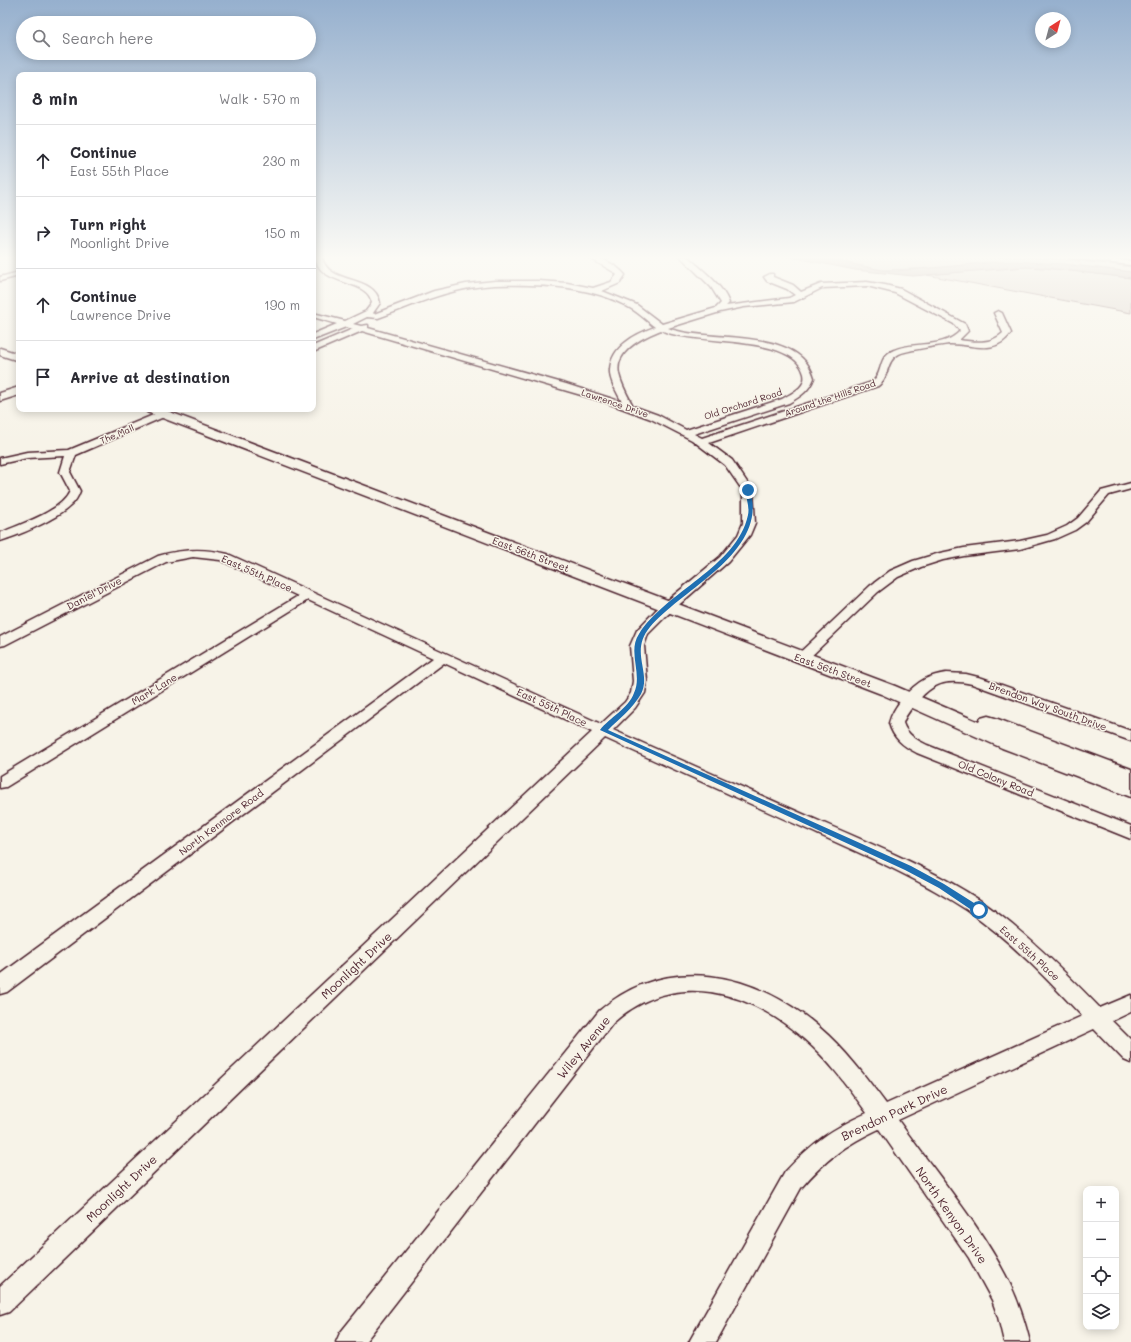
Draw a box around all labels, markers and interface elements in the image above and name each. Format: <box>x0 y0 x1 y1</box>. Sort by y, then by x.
north arrow <box>1035 12 1071 48</box>
search box <box>16 16 316 60</box>
icon: search <box>30 27 52 49</box>
text: Search here <box>62 28 153 48</box>
text: 8 min <box>32 87 78 109</box>
text: Walk · 570 m <box>219 90 300 107</box>
text: Continue <box>70 142 137 162</box>
icon: ahead <box>32 150 54 172</box>
text: 230 m <box>263 152 300 169</box>
text: East 55th Place <box>70 162 169 179</box>
text: Turn right <box>70 214 147 234</box>
icon: right <box>32 222 54 244</box>
text: 150 m <box>264 224 300 241</box>
text: Moonlight Drive <box>70 234 169 251</box>
text: Continue <box>70 286 137 306</box>
icon: ahead <box>32 294 54 316</box>
text: 190 m <box>264 296 300 313</box>
text: Lawrence Drive <box>70 306 171 323</box>
icon: arrive <box>32 366 54 388</box>
text: Arrive at destination <box>70 367 230 387</box>
street label: Around the Hills Road <box>783 377 877 419</box>
street label: Lawrence Drive <box>580 386 650 420</box>
street label: Old Orchard Road <box>703 386 784 422</box>
street label: The Mall <box>98 422 136 446</box>
route end <box>739 481 757 499</box>
street label: East 56th Street <box>491 533 571 575</box>
street label: East 55th Place <box>219 551 295 595</box>
street label: Daniel Drive <box>64 573 124 613</box>
street label: East 56th Street <box>792 650 874 690</box>
street label: Mark Lane <box>129 670 179 708</box>
street label: Brendon Way South Drive <box>987 678 1109 734</box>
street label: East 55th Place <box>514 685 590 729</box>
street label: Old Colony Road <box>956 756 1036 800</box>
street label: North Kenmore Road <box>176 786 266 858</box>
route start <box>970 901 988 919</box>
street label: East 55th Place <box>997 922 1063 984</box>
street label: Moonlight Drive <box>317 928 395 1002</box>
street label: Wiley Avenue <box>553 1012 613 1082</box>
street label: Brendon Park Drive <box>838 1080 950 1144</box>
street label: Moonlight Drive <box>82 1151 160 1225</box>
street label: North Kenyon Drive <box>913 1163 991 1267</box>
map controls <box>1083 1186 1119 1330</box>
button: + <box>1083 1186 1119 1222</box>
button: − <box>1083 1222 1119 1258</box>
button: locate <box>1083 1258 1119 1294</box>
button: layers <box>1083 1294 1119 1330</box>

